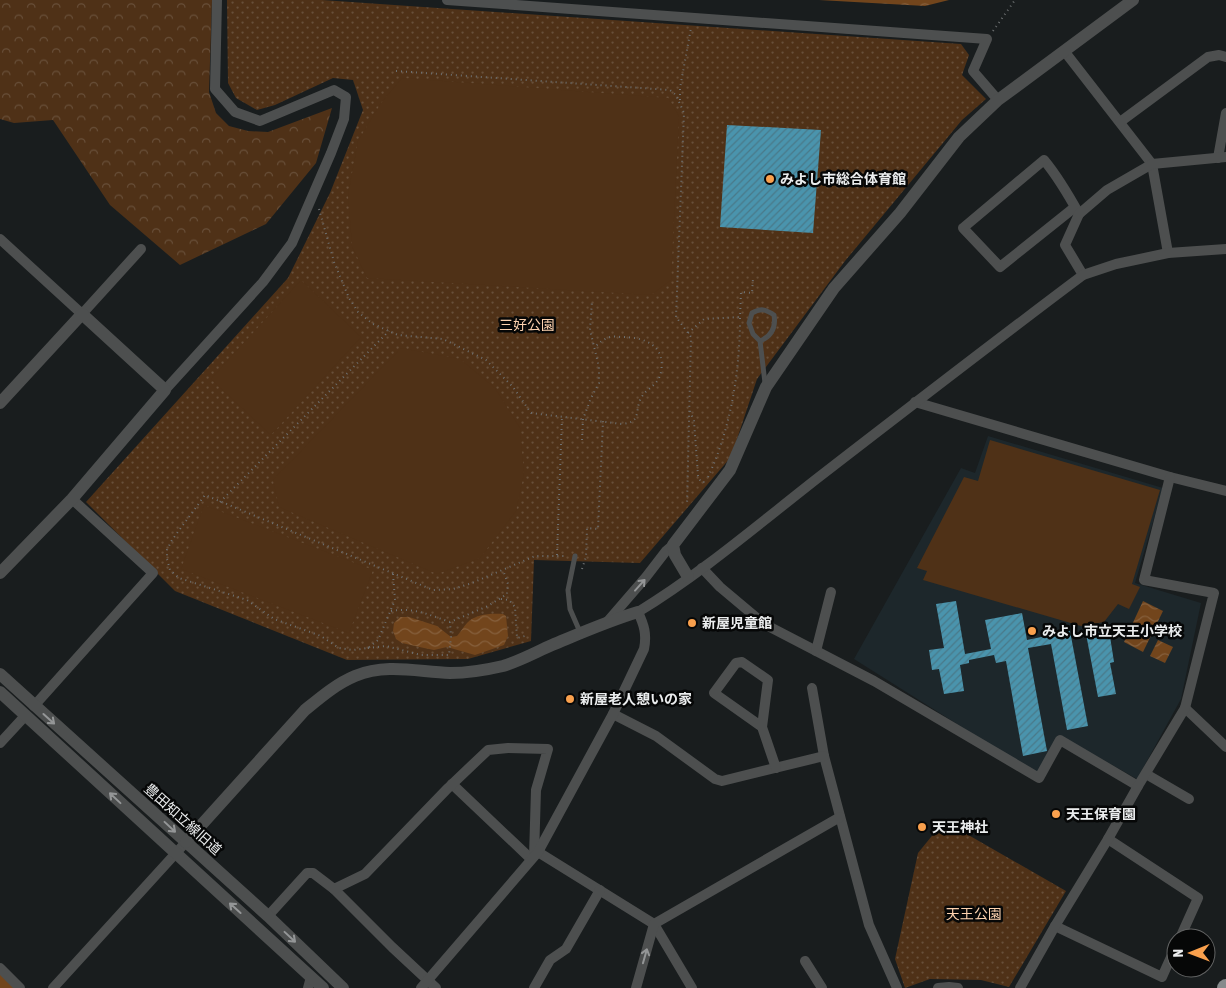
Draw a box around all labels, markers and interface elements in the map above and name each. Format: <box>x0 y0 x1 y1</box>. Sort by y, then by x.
place label: みよし市総合体育館 <box>780 171 906 187</box>
marker: みよし市総合体育館 <box>764 173 776 185</box>
park label: 三好公園 <box>499 317 555 333</box>
one-way arrow <box>634 578 646 591</box>
place label: 新屋児童館 <box>702 615 772 631</box>
marker: 新屋児童館 <box>686 617 698 629</box>
place label: みよし市立天王小学校 <box>1042 623 1182 639</box>
marker: みよし市立天王小学校 <box>1026 625 1038 637</box>
place label: 新屋老人憩いの家 <box>580 691 692 707</box>
marker: 新屋老人憩いの家 <box>564 693 576 705</box>
one-way arrow <box>42 713 55 725</box>
street label: 豊田知立線旧道 <box>141 780 225 858</box>
one-way arrow <box>109 792 122 804</box>
place label: 天王保育園 <box>1066 806 1136 822</box>
marker: 天王保育園 <box>1050 808 1062 820</box>
place label: 天王神社 <box>932 819 988 835</box>
one-way arrow <box>163 821 176 833</box>
marker: 天王神社 <box>916 821 928 833</box>
one-way arrow <box>229 902 241 914</box>
park label: 天王公園 <box>946 906 1002 922</box>
north arrow <box>1166 928 1216 978</box>
one-way arrow <box>283 931 296 943</box>
one-way arrow <box>641 948 651 964</box>
text: N <box>1170 949 1186 957</box>

